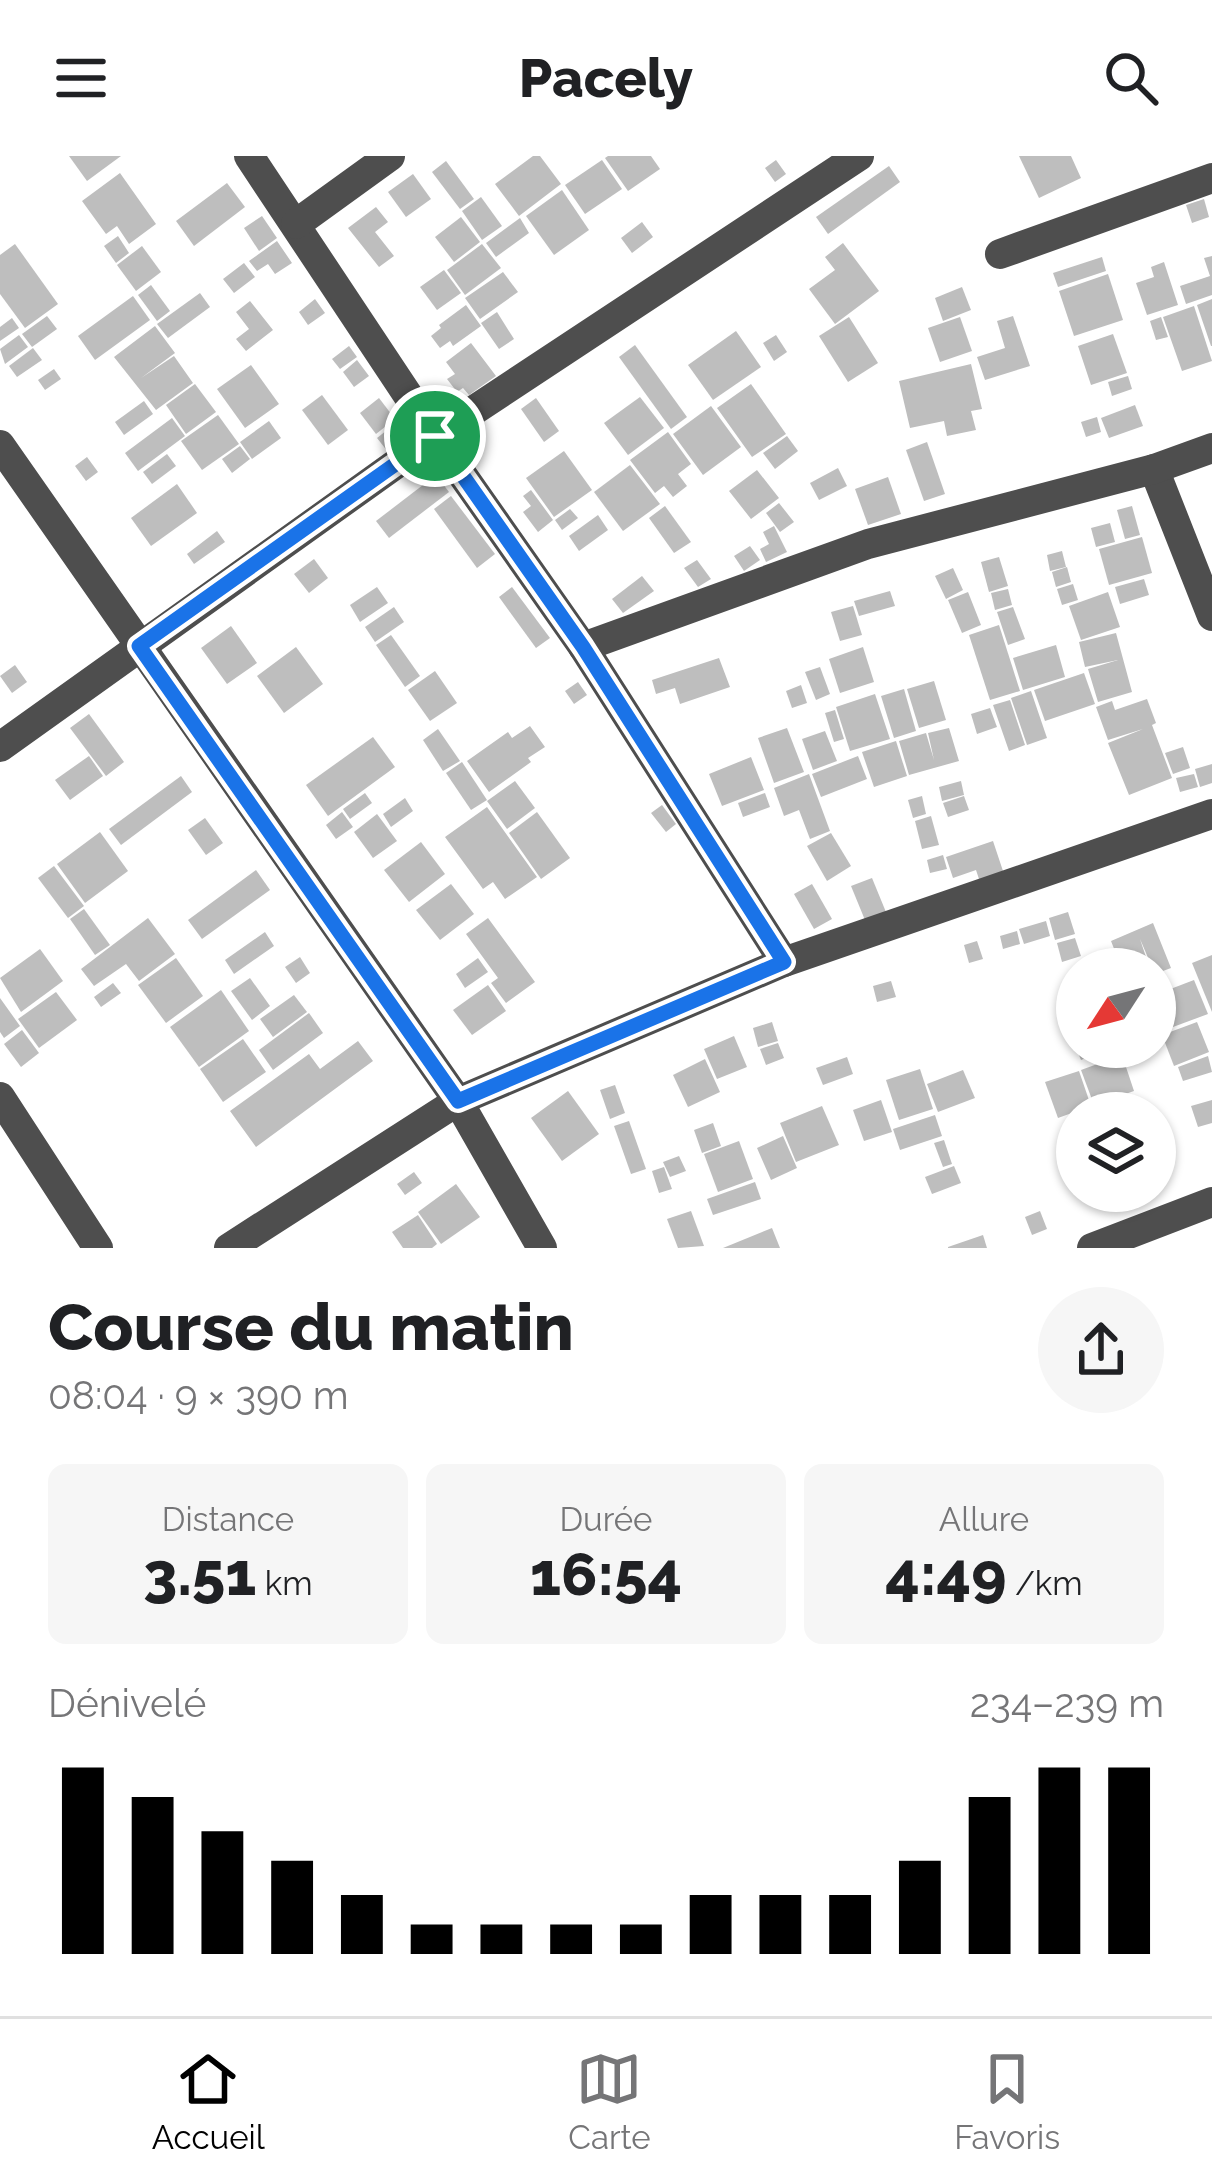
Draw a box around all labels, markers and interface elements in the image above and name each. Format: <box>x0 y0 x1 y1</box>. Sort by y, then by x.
icon: menu <box>48 45 114 111</box>
icon: search <box>1098 45 1164 111</box>
text: Pacely <box>519 46 693 110</box>
pin <box>384 385 486 487</box>
icon: arrive <box>402 403 468 469</box>
north arrow <box>1056 948 1176 1068</box>
map controls <box>1056 948 1176 1212</box>
button: layers <box>1056 1092 1176 1212</box>
button: share <box>1038 1287 1164 1413</box>
text: Course du matin <box>48 1288 574 1365</box>
text: 08:04 · 9 × 390 m <box>48 1372 349 1418</box>
text: Distance <box>162 1500 294 1539</box>
text: Durée <box>560 1500 653 1539</box>
text: Allure <box>939 1500 1029 1539</box>
text: 3.51 <box>143 1539 256 1609</box>
text: 16:54 <box>530 1539 682 1609</box>
text: 4:49 <box>885 1539 1006 1609</box>
text: km <box>256 1564 313 1603</box>
text: /km <box>1006 1564 1083 1603</box>
text: Dénivelé <box>48 1680 207 1726</box>
text: 234–239 m <box>970 1680 1164 1726</box>
tab: Accueil <box>152 2046 265 2157</box>
tab: Carte <box>568 2046 651 2157</box>
tab: Favoris <box>954 2046 1060 2157</box>

